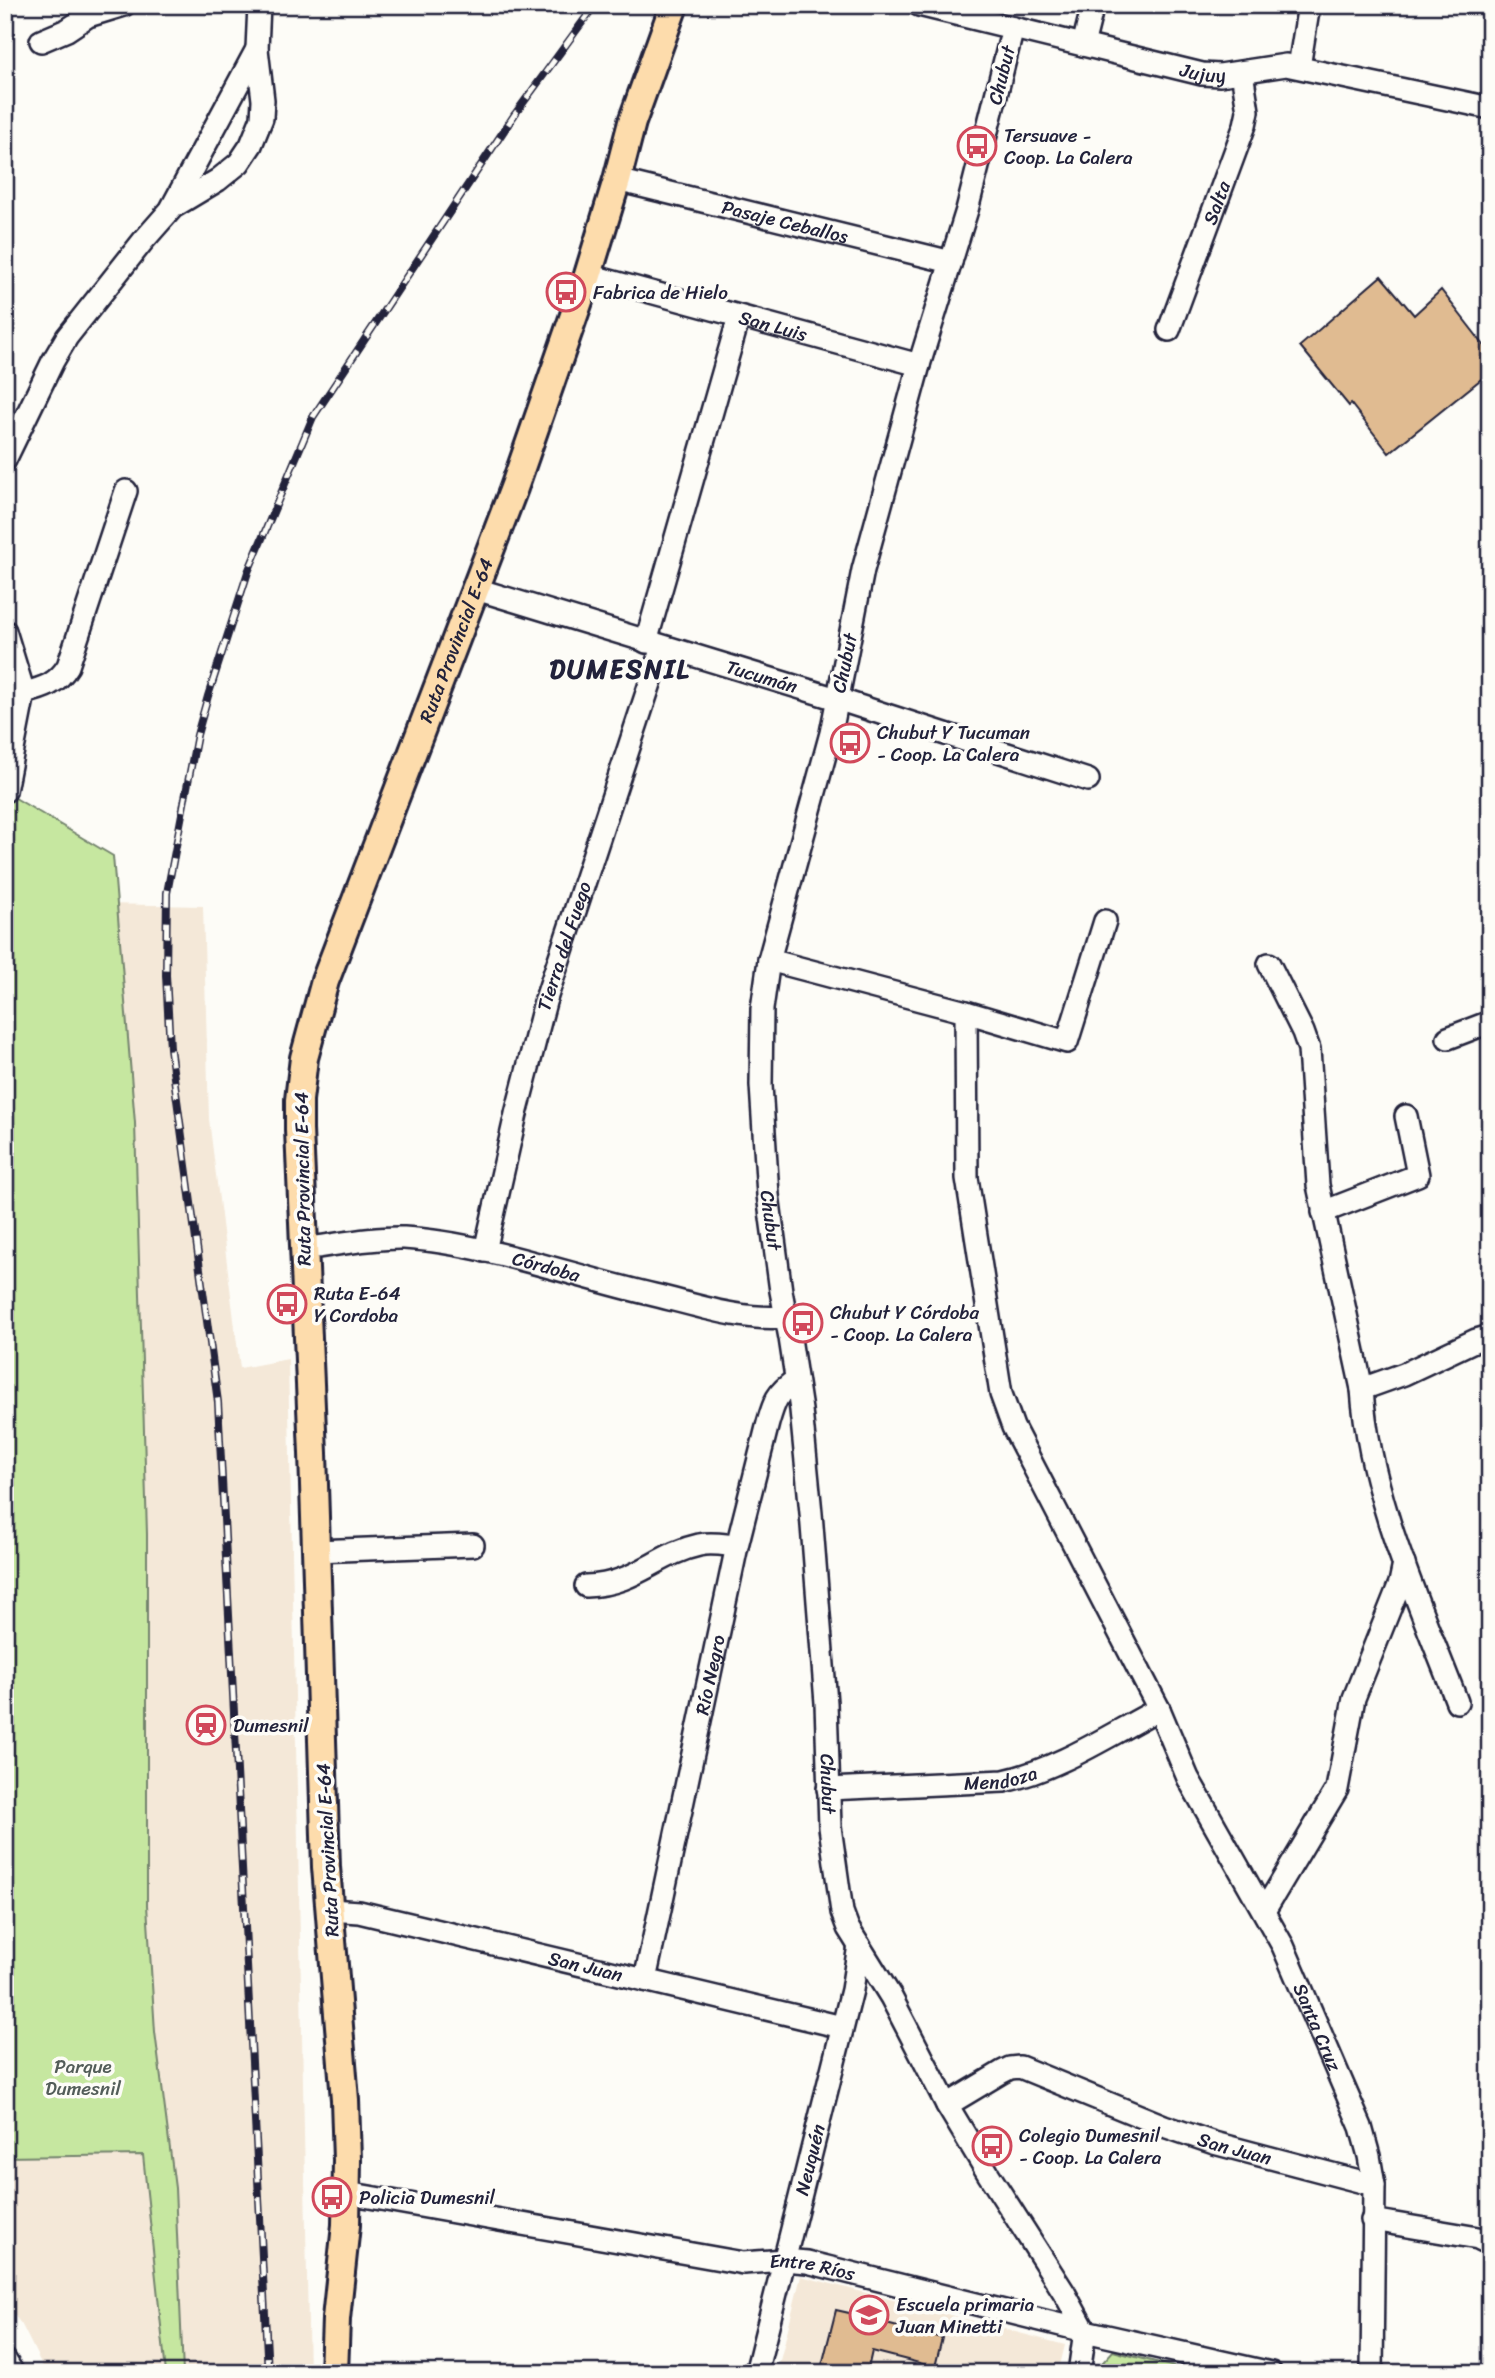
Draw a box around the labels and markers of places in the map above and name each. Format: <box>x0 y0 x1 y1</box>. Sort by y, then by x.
place label: Tersuave - Coop. La Calera <box>1004 119 1133 174</box>
bus stop icon: Tersuave - Coop. La Calera <box>956 125 998 167</box>
bus stop icon: Fabrica de Hielo <box>545 271 587 313</box>
place label: Fabrica de Hielo <box>593 276 728 309</box>
place label: Chubut Y Tucuman - Coop. La Calera <box>877 716 1030 771</box>
bus stop icon: Chubut Y Tucuman - Coop. La Calera <box>829 722 871 764</box>
place label: Ruta E-64 Y Cordoba <box>314 1277 401 1332</box>
bus stop icon: Ruta E-64 Y Cordoba <box>266 1283 308 1325</box>
place label: Chubut Y Córdoba - Coop. La Calera <box>830 1296 980 1351</box>
bus stop icon: Chubut Y Córdoba - Coop. La Calera <box>782 1302 824 1344</box>
station icon: Dumesnil <box>185 1704 227 1746</box>
place label: Dumesnil <box>233 1709 309 1742</box>
place label: Colegio Dumesnil - Coop. La Calera <box>1019 2119 1162 2174</box>
bus stop icon: Colegio Dumesnil - Coop. La Calera <box>971 2125 1013 2167</box>
bus stop icon: Policia Dumesnil <box>311 2176 353 2218</box>
place label: Policia Dumesnil <box>359 2181 496 2214</box>
place label: Escuela primaria Juan Minetti <box>895 2288 1035 2343</box>
school or university icon: Escuela primaria Juan Minetti <box>848 2294 890 2336</box>

